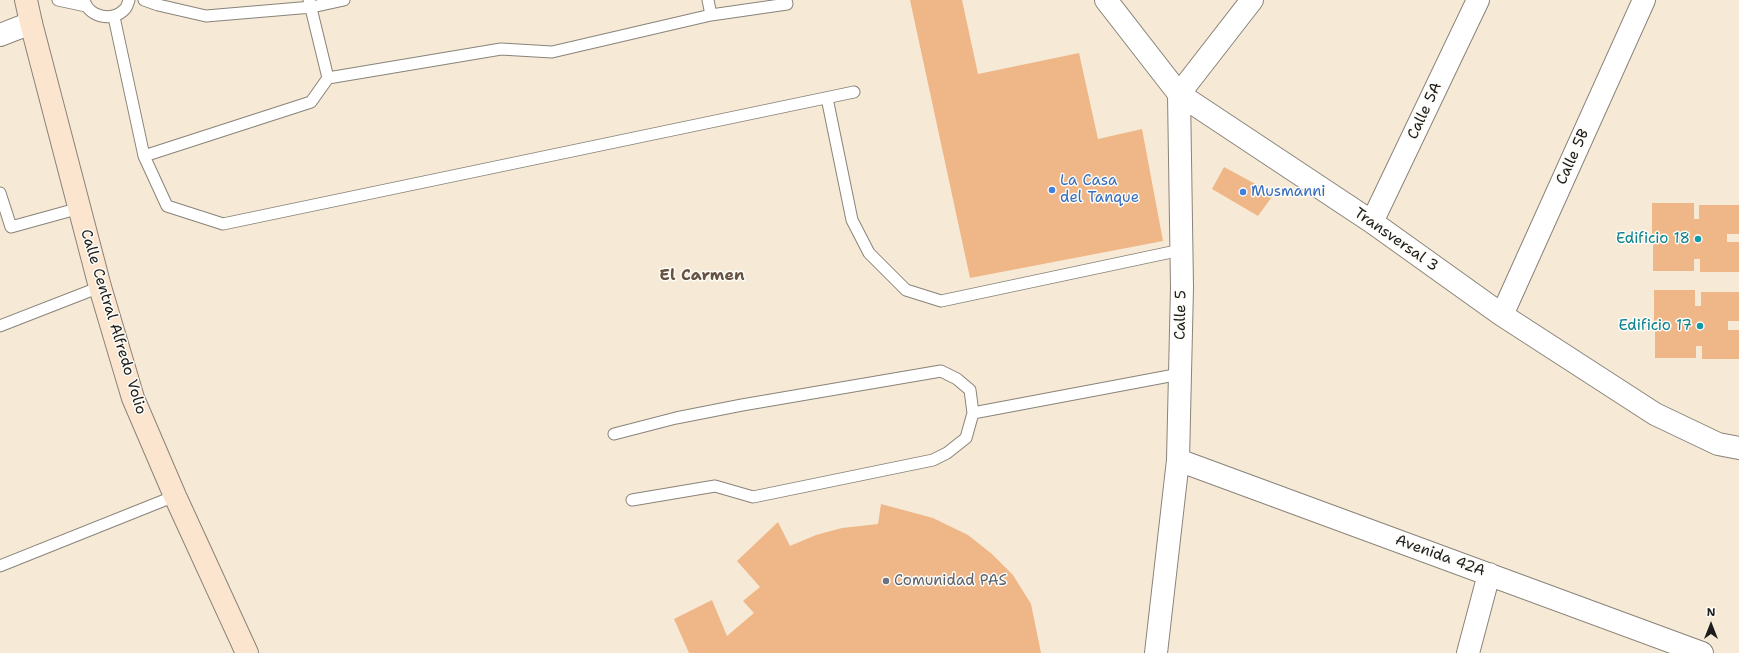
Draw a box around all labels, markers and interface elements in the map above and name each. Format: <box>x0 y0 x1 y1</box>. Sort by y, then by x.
street label: Calle 5A <box>1404 80 1446 142</box>
street label: Calle 5B <box>1553 126 1593 188</box>
place label: La Casa del Tanque <box>1060 172 1139 207</box>
place label: Musmanni <box>1251 183 1326 201</box>
marker: La Casa del Tanque <box>1047 185 1057 195</box>
marker: Musmanni <box>1238 187 1248 197</box>
street label: Transversal 3 <box>1350 204 1442 276</box>
street label: Calle Central Alfredo Volio <box>76 227 150 417</box>
place label: Edificio 18 <box>1616 230 1690 248</box>
marker: Edificio 18 <box>1693 234 1703 244</box>
district label: El Carmen <box>659 266 745 286</box>
street label: Calle 5 <box>1172 290 1190 340</box>
place label: Edificio 17 <box>1618 317 1692 335</box>
marker: Edificio 17 <box>1695 321 1705 331</box>
street label: Avenida 42A <box>1393 531 1487 581</box>
place label: Comunidad PAS <box>894 572 1007 590</box>
marker: Comunidad PAS <box>881 576 891 586</box>
north arrow <box>1691 605 1731 645</box>
text: N <box>1707 605 1715 620</box>

